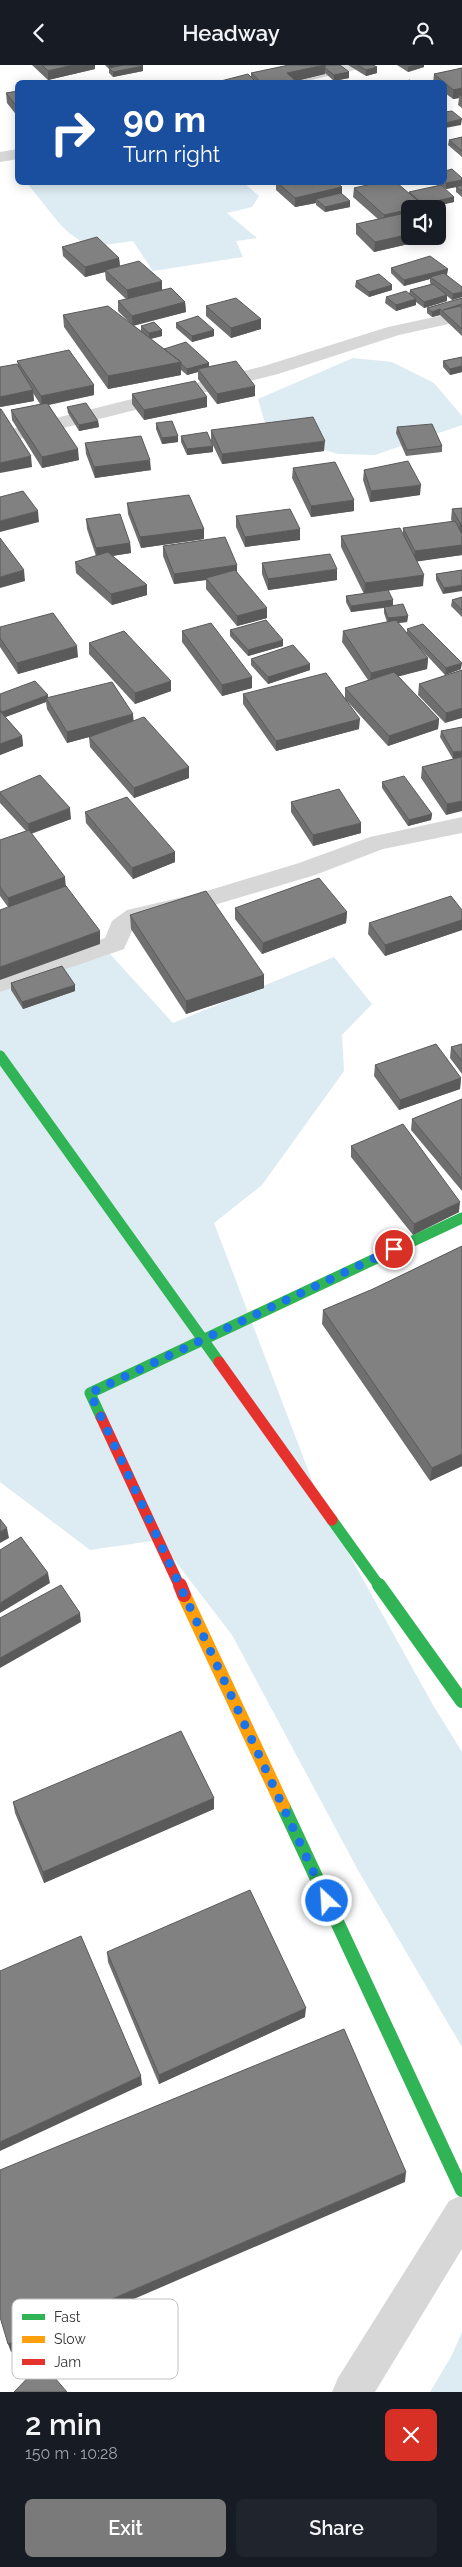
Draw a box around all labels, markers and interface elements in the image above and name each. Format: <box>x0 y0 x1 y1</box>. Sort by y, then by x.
icon: back <box>25 19 53 47</box>
icon: person <box>409 19 437 47</box>
text: Headway <box>182 20 280 46</box>
text: 90 m <box>123 99 206 140</box>
icon: right <box>40 100 105 165</box>
text: Turn right <box>123 141 220 167</box>
map controls <box>401 200 446 245</box>
button: sound <box>401 200 446 245</box>
pin <box>373 1228 415 1270</box>
icon: arrive <box>380 1235 408 1263</box>
position arrow <box>300 1874 352 1926</box>
legend <box>12 2299 178 2379</box>
text: Fast <box>54 2309 81 2325</box>
text: Slow <box>54 2331 86 2347</box>
text: Jam <box>54 2354 81 2370</box>
text: 2 min <box>25 2407 102 2442</box>
button: close <box>385 2409 437 2461</box>
text: 150 m · 10:28 <box>25 2444 118 2463</box>
button: Exit <box>25 2499 226 2557</box>
button: Share <box>236 2499 437 2557</box>

